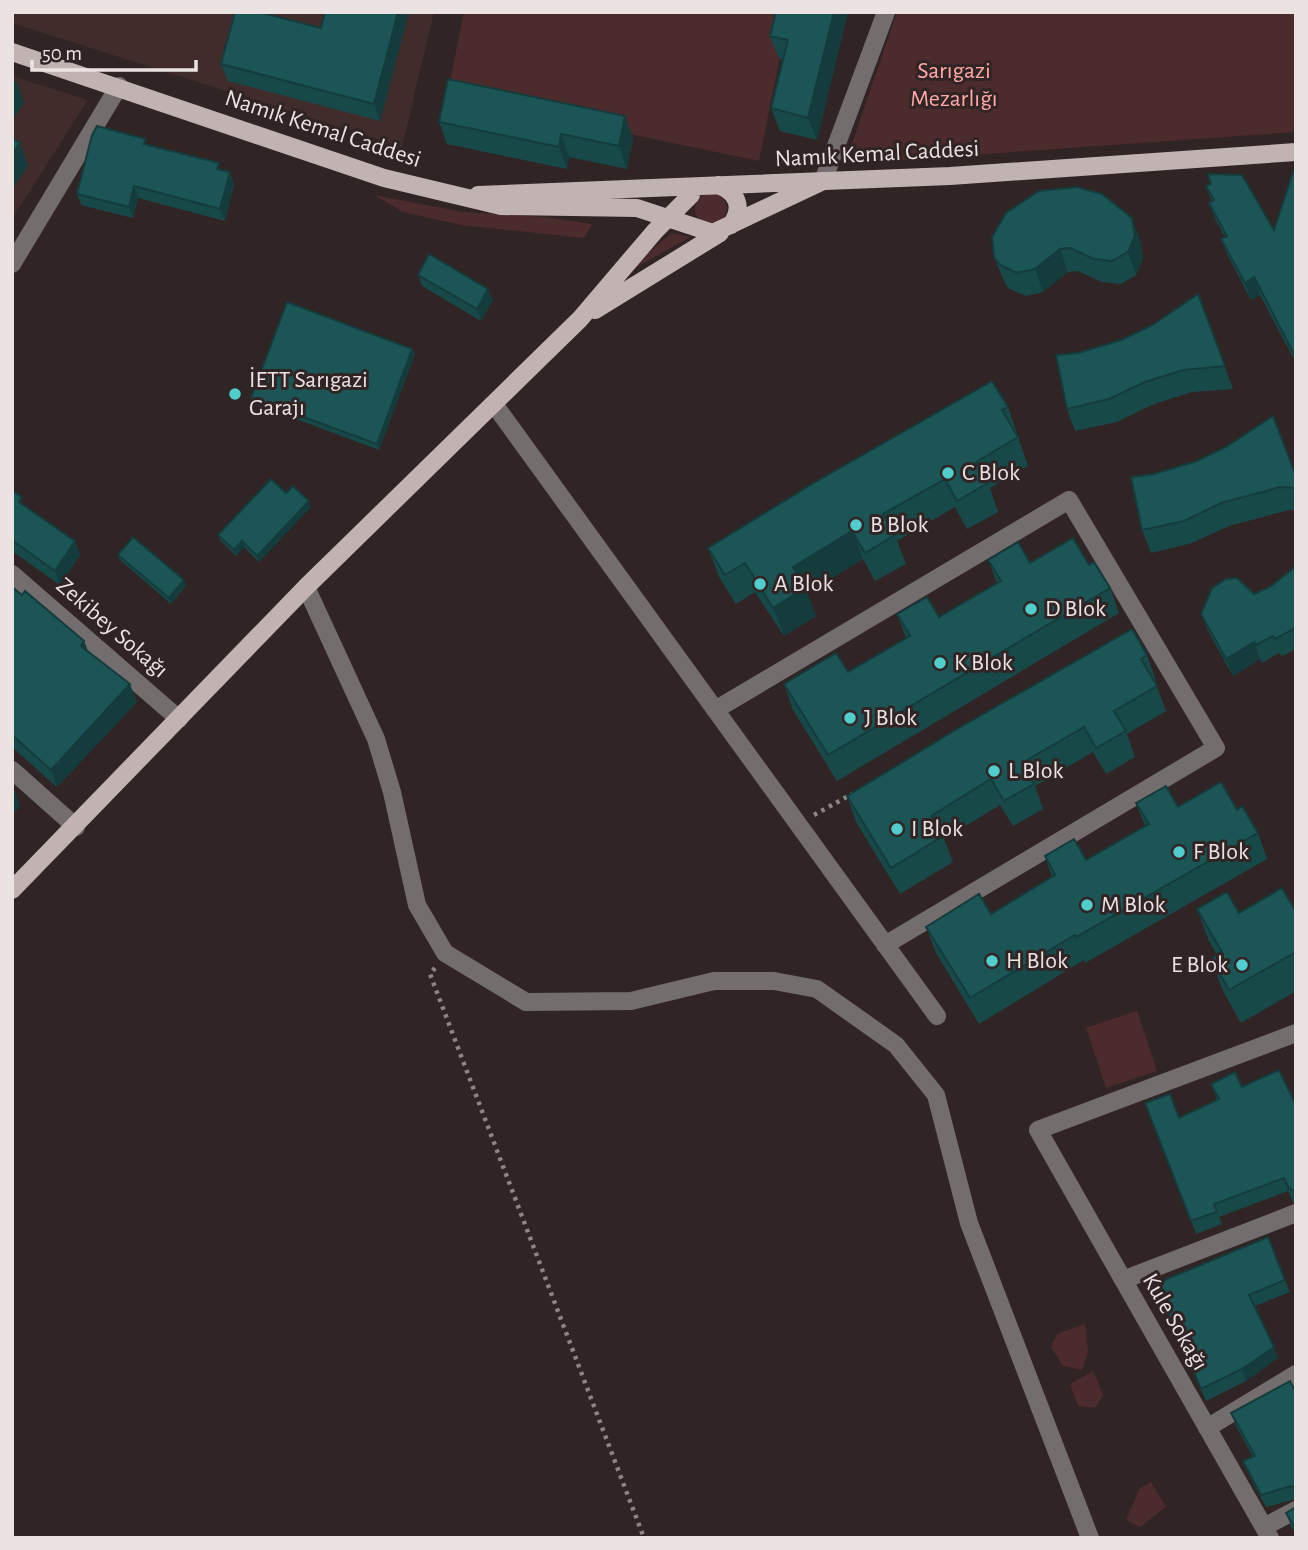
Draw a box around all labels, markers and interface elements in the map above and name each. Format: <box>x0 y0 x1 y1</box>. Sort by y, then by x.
scale bar <box>32 28 196 72</box>
text: 50 m <box>42 43 82 64</box>
park label: Sarıgazi Mezarlığı <box>910 59 998 111</box>
street label: Namık Kemal Caddesi <box>222 86 424 172</box>
street label: Namık Kemal Caddesi <box>774 137 980 171</box>
place label: İETT Sarıgazi Garajı <box>249 367 368 420</box>
marker: İETT Sarıgazi Garajı <box>227 386 243 402</box>
place label: C Blok <box>962 461 1020 485</box>
marker: C Blok <box>940 465 956 481</box>
place label: B Blok <box>870 513 928 537</box>
marker: B Blok <box>848 517 864 533</box>
place label: A Blok <box>774 572 833 596</box>
street label: Zekibey Sokağı <box>52 573 172 683</box>
marker: A Blok <box>752 576 768 592</box>
place label: D Blok <box>1045 597 1106 621</box>
marker: D Blok <box>1023 601 1039 617</box>
place label: K Blok <box>954 651 1013 675</box>
marker: K Blok <box>932 655 948 671</box>
place label: J Blok <box>864 706 917 730</box>
marker: J Blok <box>842 710 858 726</box>
place label: L Blok <box>1008 759 1064 783</box>
marker: L Blok <box>986 763 1002 779</box>
place label: I Blok <box>911 817 963 841</box>
marker: I Blok <box>889 821 905 837</box>
place label: F Blok <box>1193 840 1249 864</box>
marker: F Blok <box>1171 844 1187 860</box>
place label: M Blok <box>1101 893 1165 917</box>
marker: M Blok <box>1079 897 1095 913</box>
place label: H Blok <box>1006 949 1068 973</box>
marker: H Blok <box>984 953 1000 969</box>
place label: E Blok <box>1171 953 1228 977</box>
marker: E Blok <box>1234 957 1250 973</box>
street label: Kule Sokağı <box>1138 1269 1212 1375</box>

